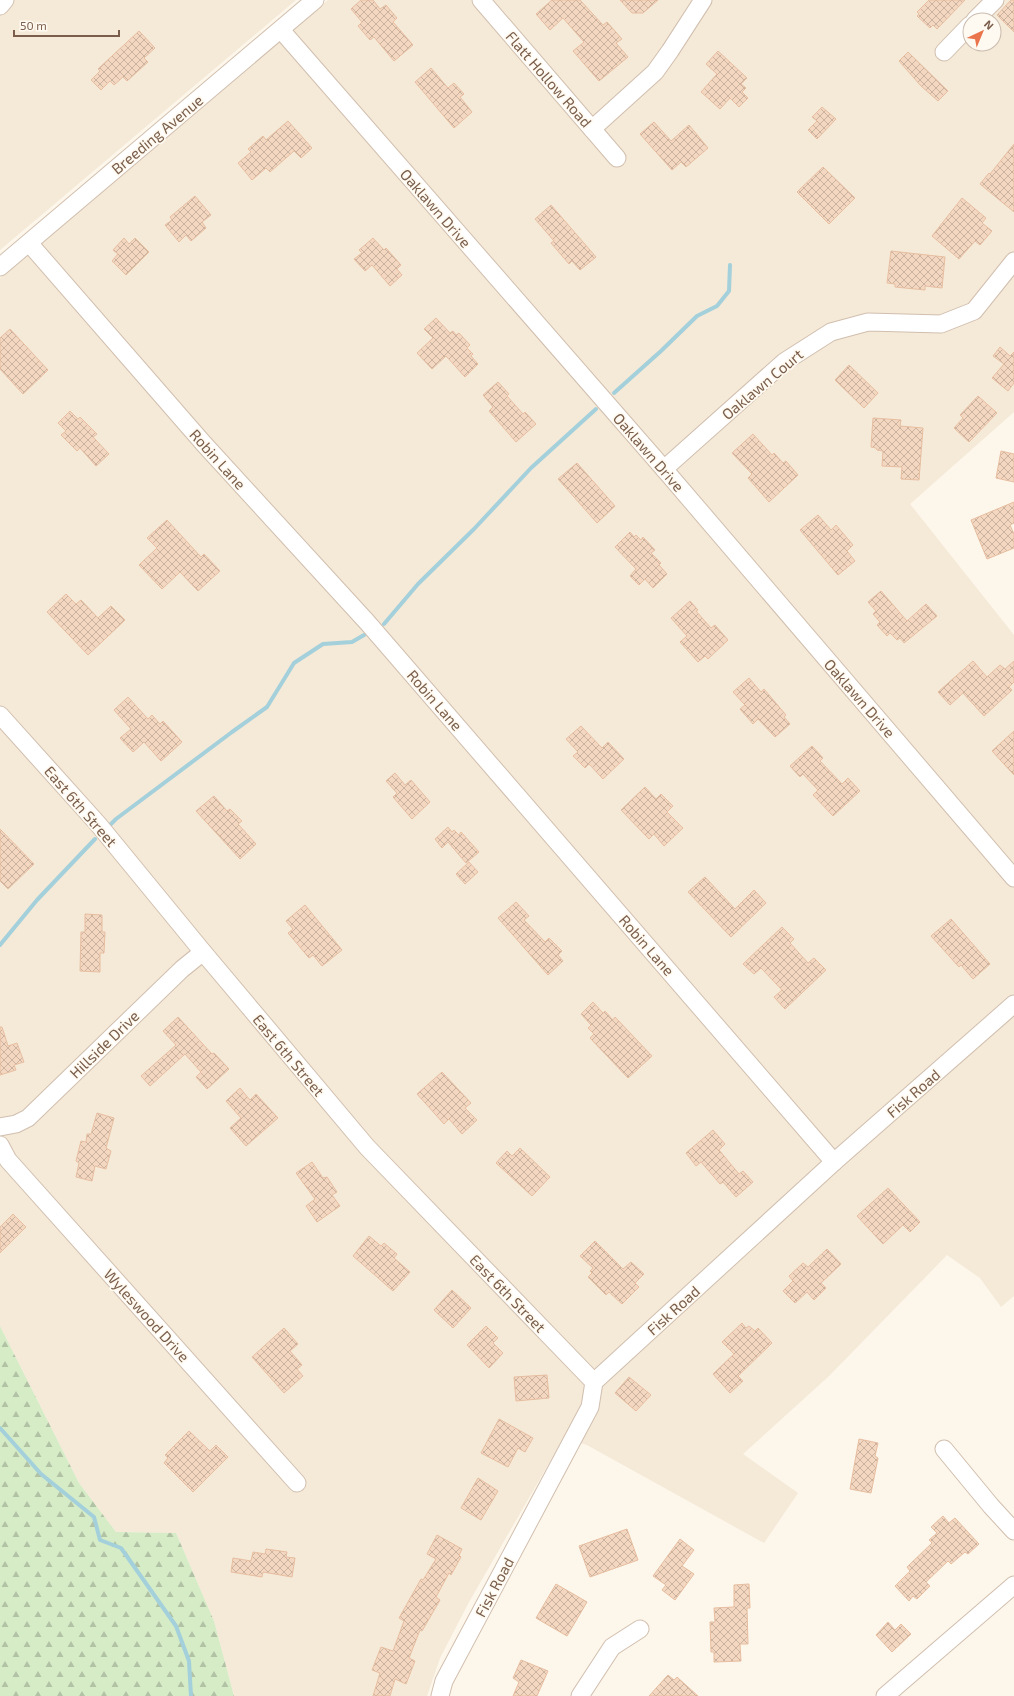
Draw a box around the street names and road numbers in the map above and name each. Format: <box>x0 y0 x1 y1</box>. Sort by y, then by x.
street label: Flatt Hollow Road <box>502 27 596 131</box>
street label: Breeding Avenue <box>108 91 206 177</box>
street label: Oaklawn Drive <box>397 165 475 251</box>
street label: Oaklawn Court <box>718 345 806 423</box>
street label: Oaklawn Drive <box>610 409 688 495</box>
street label: Robin Lane <box>186 425 250 493</box>
street label: Oaklawn Drive <box>821 655 899 741</box>
street label: Robin Lane <box>404 666 466 734</box>
street label: East 6th Street <box>41 762 121 850</box>
street label: Robin Lane <box>616 911 678 979</box>
street label: Hillside Drive <box>66 1006 142 1082</box>
street label: East 6th Street <box>250 1010 329 1100</box>
street label: Fisk Road <box>883 1065 943 1121</box>
street label: East 6th Street <box>466 1250 550 1336</box>
street label: Wyleswood Drive <box>100 1265 194 1365</box>
street label: Fisk Road <box>643 1282 703 1338</box>
street label: Fisk Road <box>471 1554 517 1620</box>

